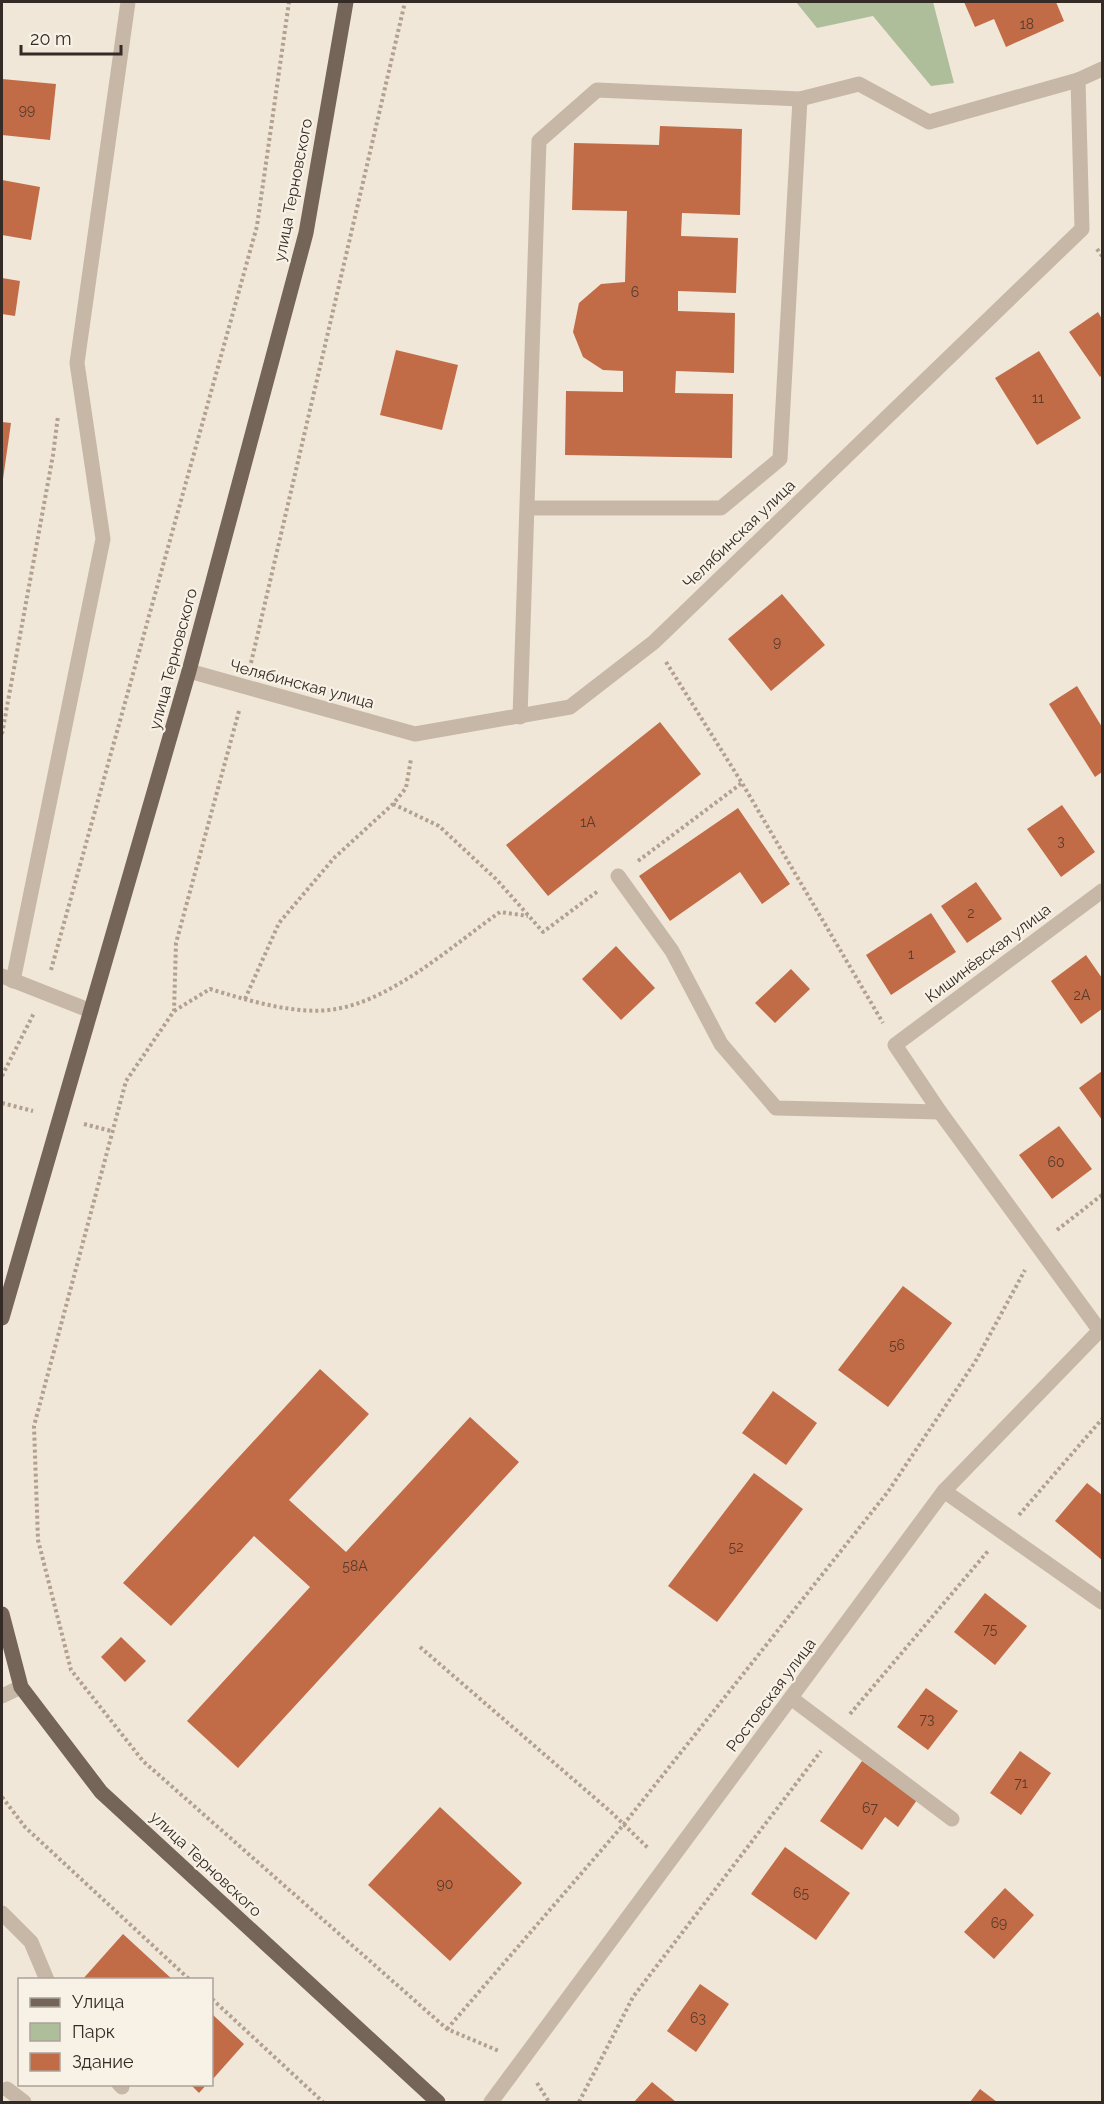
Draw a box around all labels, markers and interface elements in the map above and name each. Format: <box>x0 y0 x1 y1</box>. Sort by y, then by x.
house number: 18 <box>1020 16 1034 32</box>
scale bar <box>21 18 122 56</box>
text: 20 m <box>30 28 72 49</box>
house number: 99 <box>19 102 35 118</box>
street label: улица Терновского <box>270 117 316 263</box>
house number: 6 <box>631 284 639 300</box>
house number: 11 <box>1032 390 1044 406</box>
street label: Челябинская улица <box>679 476 799 592</box>
street label: улица Терновского <box>145 586 201 732</box>
house number: 9 <box>773 634 781 650</box>
street label: Челябинская улица <box>228 656 376 712</box>
house number: 1А <box>580 814 596 830</box>
house number: 3 <box>1057 833 1065 849</box>
street label: Кишинёвская улица <box>922 900 1054 1006</box>
house number: 2 <box>967 905 975 921</box>
house number: 1 <box>908 946 914 962</box>
house number: 2А <box>1074 987 1091 1003</box>
house number: 60 <box>1047 1154 1065 1170</box>
house number: 56 <box>889 1337 905 1353</box>
house number: 52 <box>729 1539 743 1555</box>
house number: 58А <box>342 1558 368 1574</box>
house number: 75 <box>983 1621 998 1637</box>
street label: Ростовская улица <box>722 1635 820 1755</box>
house number: 73 <box>920 1711 934 1727</box>
house number: 71 <box>1014 1775 1028 1791</box>
house number: 67 <box>862 1800 878 1816</box>
street label: улица Терновского <box>146 1807 266 1921</box>
house number: 90 <box>437 1876 453 1892</box>
house number: 65 <box>793 1885 809 1901</box>
house number: 69 <box>991 1915 1007 1931</box>
legend <box>18 1978 213 2086</box>
text: Улица <box>72 1991 124 2012</box>
house number: 63 <box>690 2010 706 2026</box>
text: Парк <box>72 2021 115 2042</box>
text: Здание <box>72 2051 134 2072</box>

